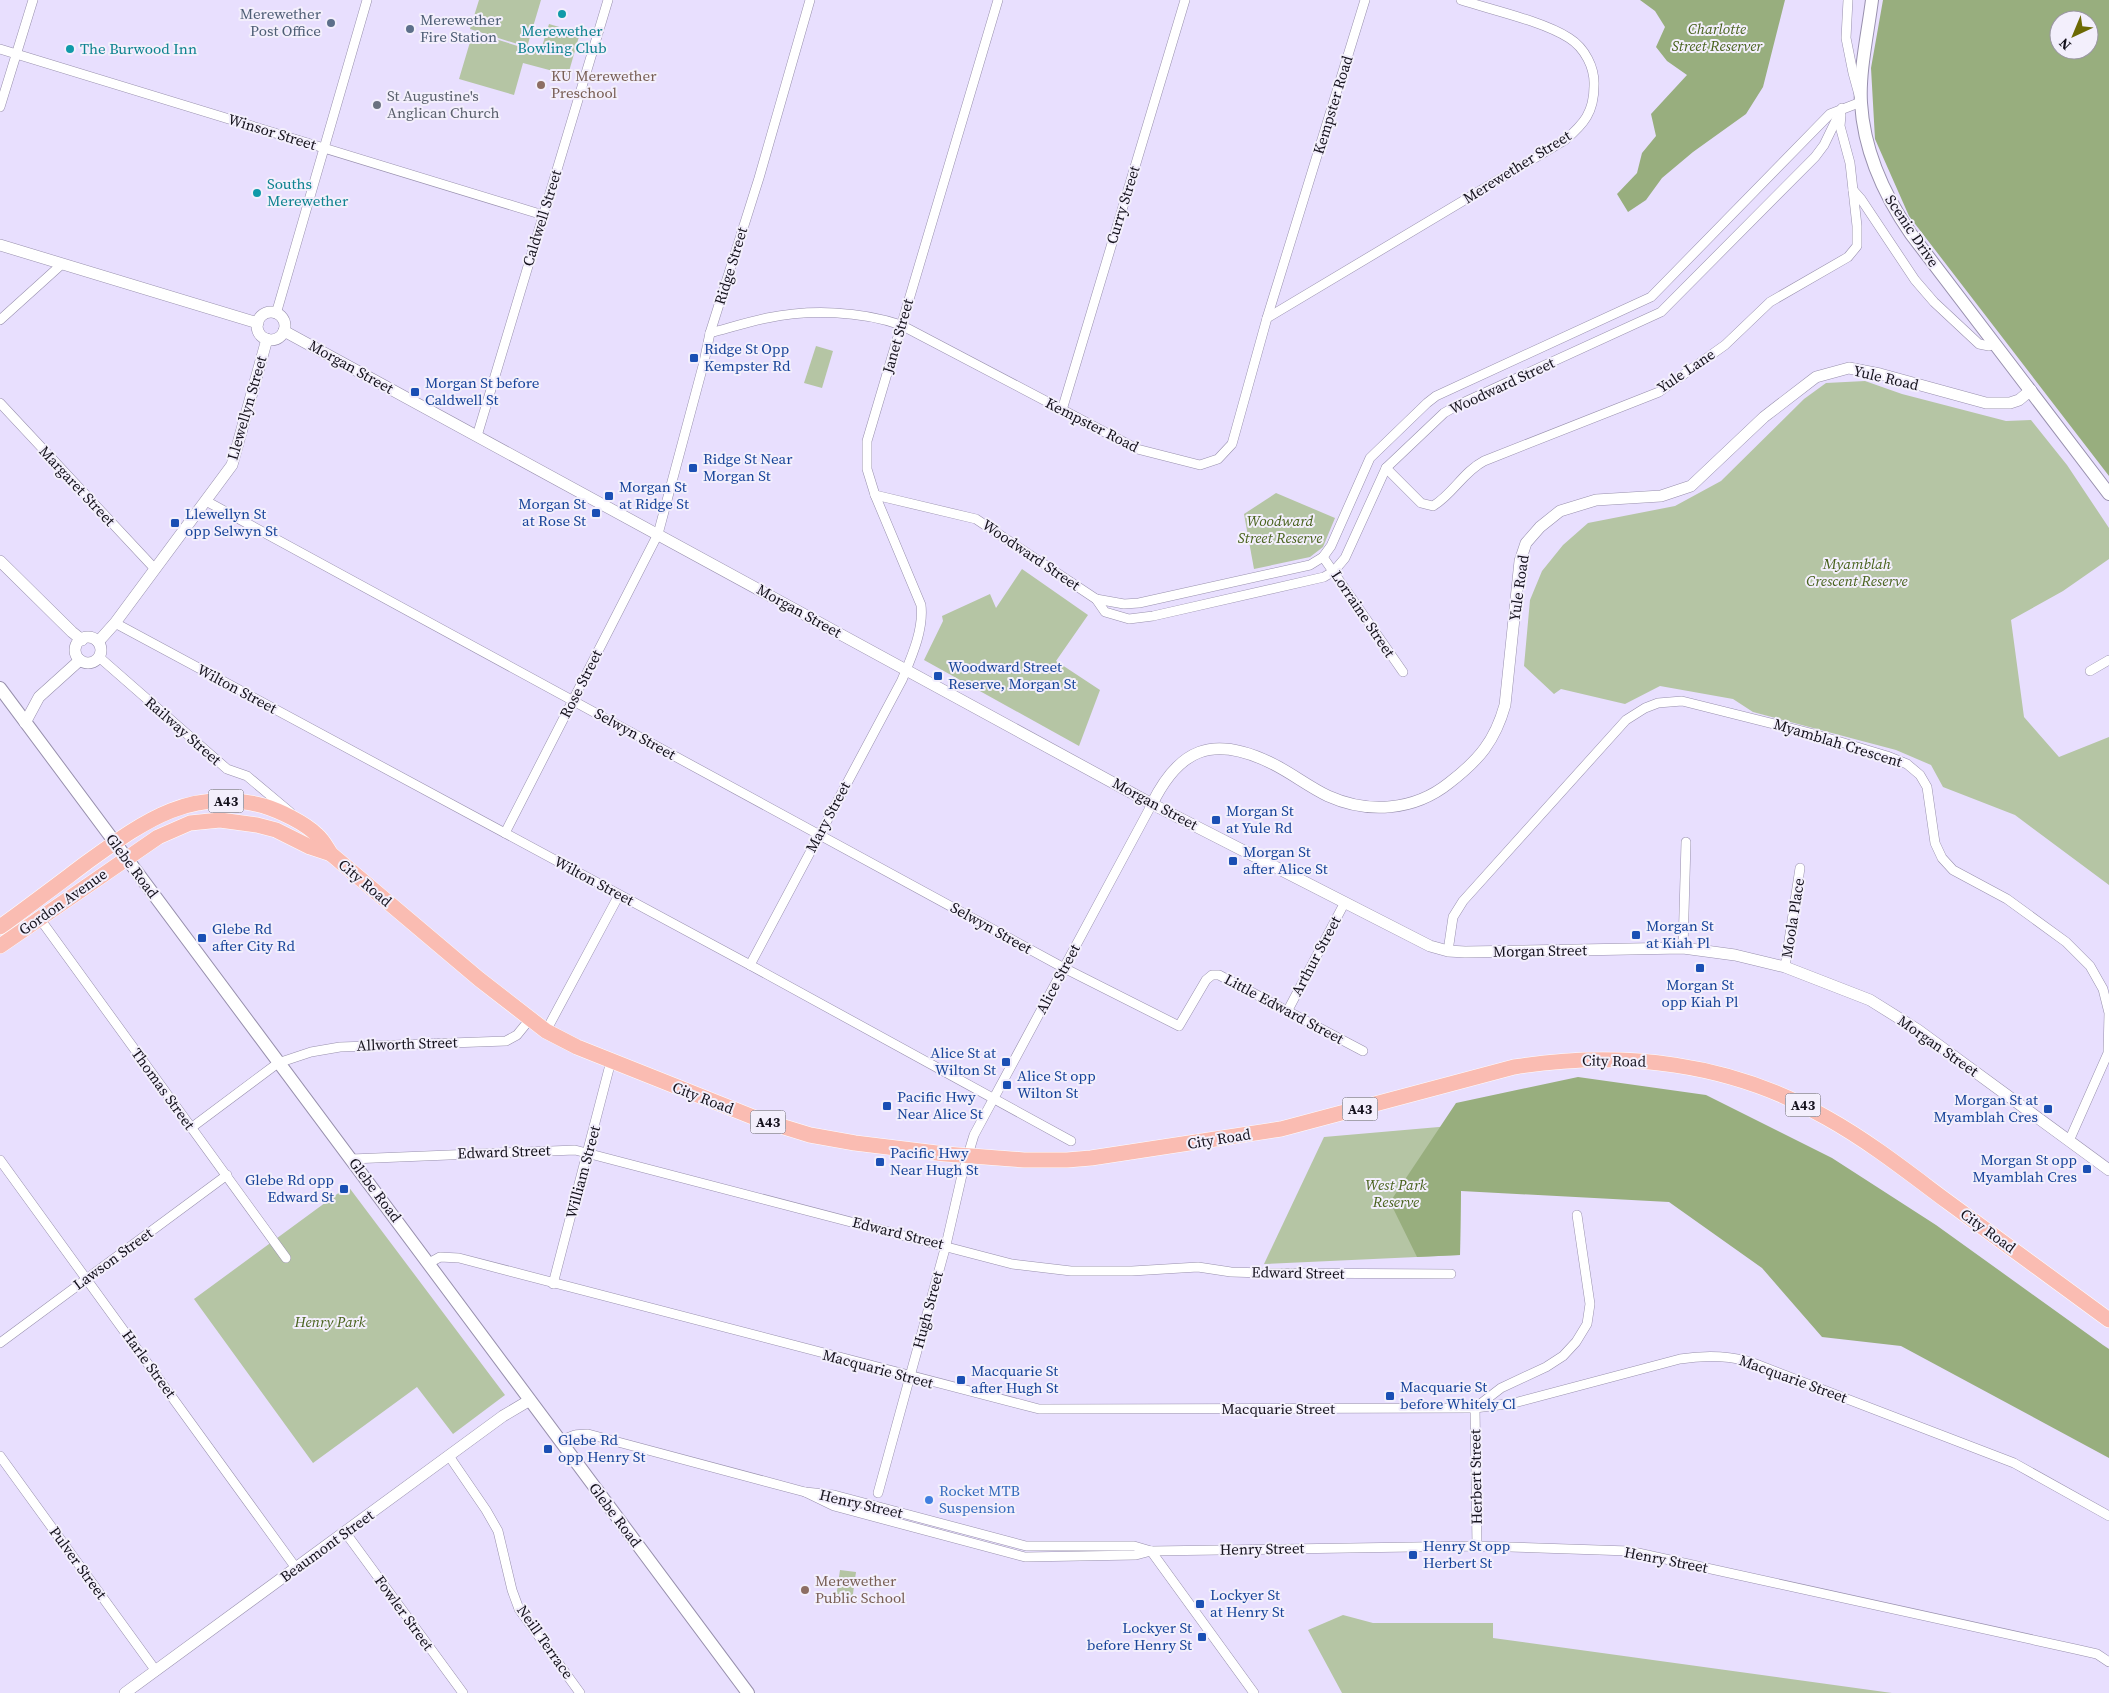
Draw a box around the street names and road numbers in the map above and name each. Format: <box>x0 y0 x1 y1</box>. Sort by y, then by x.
street label: Kempster Road <box>1308 52 1358 157</box>
street label: Winsor Street <box>226 108 319 155</box>
street label: Merewether Street <box>1459 125 1575 208</box>
street label: Curry Street <box>1101 163 1144 247</box>
street label: Caldwell Street <box>517 167 566 269</box>
street label: Scenic Drive <box>1880 190 1945 271</box>
street label: Ridge Street <box>709 224 752 307</box>
street label: Janet Street <box>877 296 918 377</box>
street label: Morgan Street <box>305 335 398 399</box>
street label: Yule Lane <box>1653 343 1719 398</box>
street label: Woodward Street <box>1446 352 1558 419</box>
street label: Llewellyn Street <box>222 353 271 462</box>
street label: Yule Road <box>1851 360 1921 395</box>
street label: Kempster Road <box>1042 392 1143 457</box>
street label: Margaret Street <box>35 441 120 531</box>
street label: Woodward Street <box>978 514 1084 595</box>
street label: Yule Road <box>1503 553 1534 622</box>
street label: Lorraine Street <box>1327 566 1400 661</box>
street label: Morgan Street <box>753 579 846 643</box>
street label: Rose Street <box>554 646 607 722</box>
street label: Wilton Street <box>194 659 281 718</box>
street label: Railway Street <box>141 692 226 770</box>
street label: Selwyn Street <box>591 703 680 765</box>
street label: Myamblah Crescent <box>1771 713 1905 772</box>
street label: Morgan Street <box>1109 772 1202 835</box>
street label: Mary Street <box>800 778 855 856</box>
road number: A43 <box>208 789 244 812</box>
street label: Glebe Road <box>101 829 164 903</box>
street label: Wilton Street <box>551 851 638 910</box>
street label: City Road <box>334 854 397 912</box>
street label: Gordon Avenue <box>14 863 111 940</box>
street label: Moola Place <box>1776 876 1809 959</box>
street label: Selwyn Street <box>947 897 1036 959</box>
street label: Arthur Street <box>1286 912 1345 999</box>
street label: Morgan Street <box>1493 939 1587 962</box>
street label: Alice Street <box>1030 940 1085 1017</box>
street label: Little Edward Street <box>1221 968 1348 1049</box>
street label: Morgan Street <box>1894 1010 1983 1081</box>
street label: Allworth Street <box>356 1031 458 1056</box>
street label: Thomas Street <box>127 1044 200 1134</box>
street label: City Road <box>1582 1049 1647 1072</box>
street label: City Road <box>670 1076 737 1119</box>
road number: A43 <box>1786 1094 1820 1116</box>
road number: A43 <box>1342 1098 1378 1120</box>
road number: A43 <box>750 1110 786 1134</box>
street label: William Street <box>560 1123 605 1221</box>
street label: City Road <box>1186 1123 1253 1154</box>
street label: Edward Street <box>457 1139 551 1164</box>
street label: Glebe Road <box>344 1153 407 1227</box>
street label: City Road <box>1956 1203 2021 1258</box>
street label: Edward Street <box>850 1211 946 1254</box>
street label: Lawson Street <box>69 1222 157 1295</box>
street label: Edward Street <box>1251 1261 1345 1284</box>
street label: Hugh Street <box>907 1269 948 1351</box>
street label: Harle Street <box>117 1325 181 1402</box>
street label: Macquarie Street <box>821 1344 936 1393</box>
street label: Macquarie Street <box>1736 1349 1850 1408</box>
street label: Macquarie Street <box>1221 1398 1335 1419</box>
street label: Herbert Street <box>1464 1429 1487 1525</box>
street label: Glebe Road <box>584 1478 647 1552</box>
street label: Henry Street <box>817 1484 905 1523</box>
street label: Beaumont Street <box>276 1504 378 1587</box>
street label: Pulver Street <box>45 1522 112 1604</box>
street label: Henry Street <box>1219 1537 1305 1560</box>
street label: Henry Street <box>1623 1541 1710 1578</box>
street label: Fowler Street <box>370 1571 439 1655</box>
street label: Neill Terrace <box>512 1601 579 1683</box>

